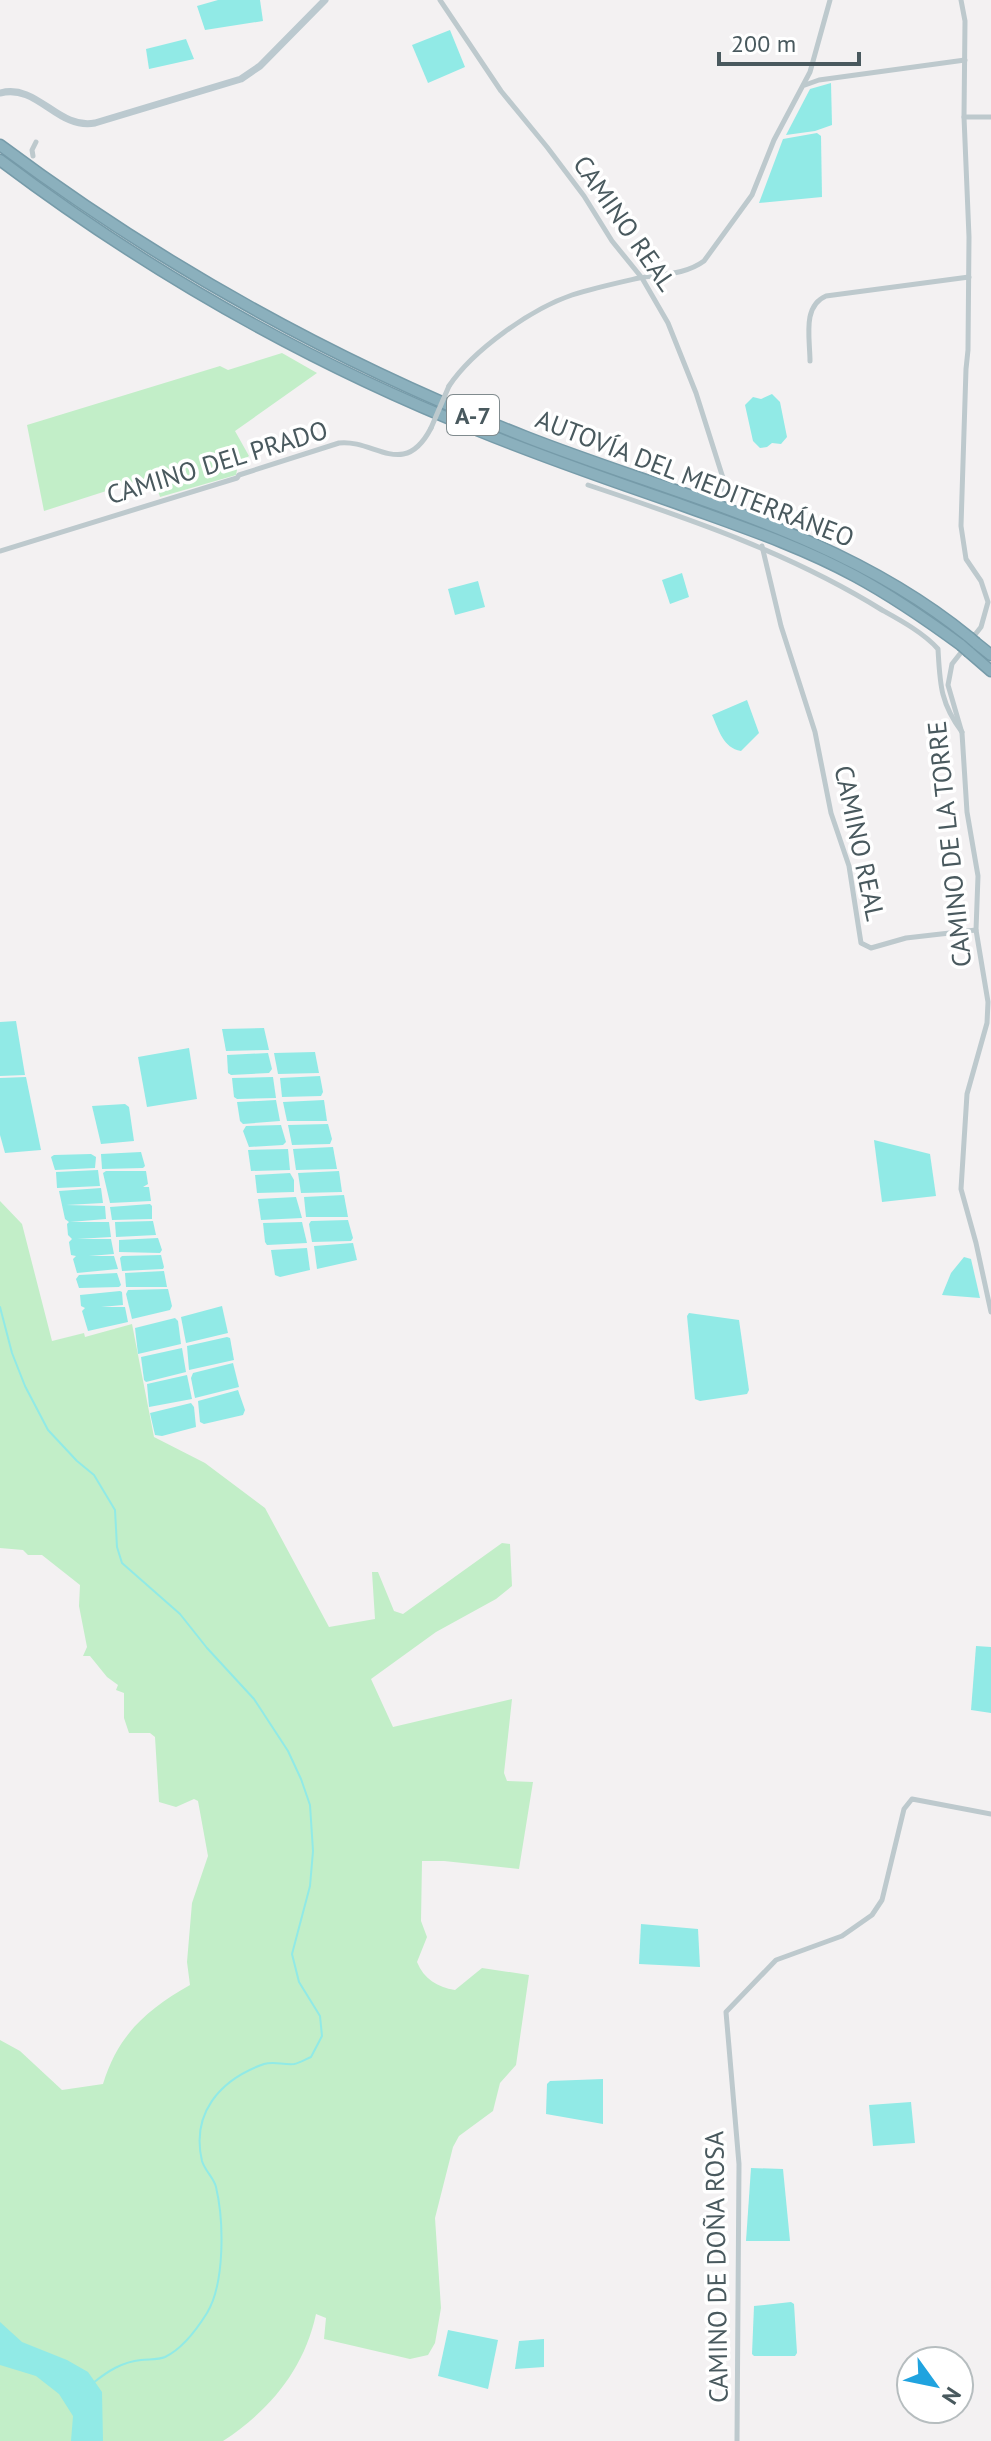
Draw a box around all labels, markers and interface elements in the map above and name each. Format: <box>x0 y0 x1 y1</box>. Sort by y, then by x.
scale bar <box>719 16 859 66</box>
text: 200 m <box>731 28 796 59</box>
street label: CAMINO REAL <box>566 149 684 297</box>
road number: A-7 <box>447 395 499 435</box>
street label: AUTOVÍA DEL MEDITERRÁNEO <box>531 402 859 554</box>
street label: CAMINO DEL PRADO <box>103 413 331 511</box>
street label: CAMINO DE LA TORRE <box>920 719 978 969</box>
street label: CAMINO REAL <box>827 762 893 924</box>
street label: CAMINO DE DOÑA ROSA <box>697 2131 735 2403</box>
north arrow <box>895 2345 975 2425</box>
text: N <box>936 2382 967 2410</box>

